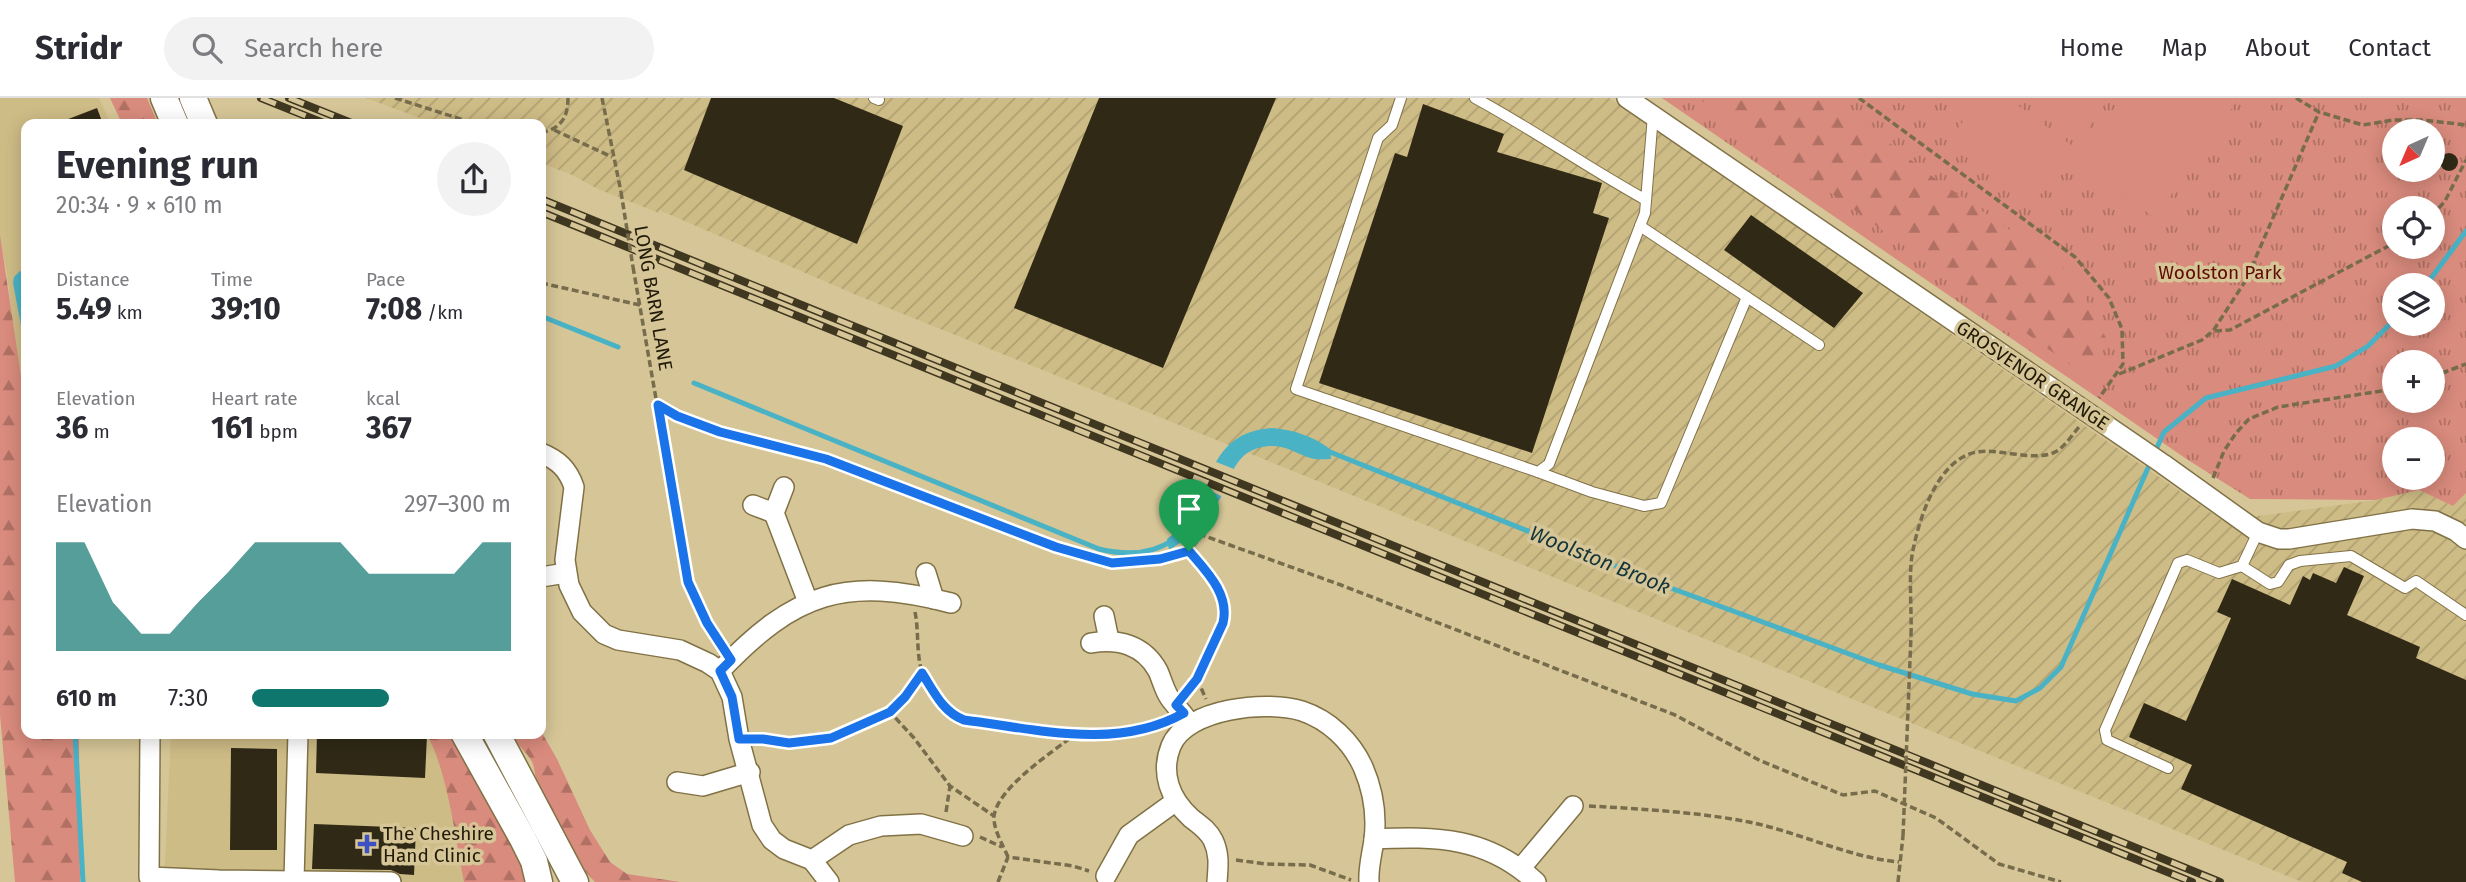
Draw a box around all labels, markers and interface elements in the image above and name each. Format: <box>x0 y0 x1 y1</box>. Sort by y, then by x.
search box <box>164 17 654 80</box>
text: Stridr <box>35 28 122 68</box>
icon: search <box>188 29 226 67</box>
text: Search here <box>244 33 383 64</box>
text: Home <box>2060 34 2124 62</box>
text: Map <box>2162 34 2208 62</box>
text: About <box>2246 34 2310 62</box>
text: Contact <box>2348 34 2431 62</box>
north arrow <box>2382 119 2445 182</box>
map controls <box>2382 119 2445 490</box>
text: Evening run <box>56 142 259 188</box>
button: share <box>437 142 511 216</box>
text: 20:34 · 9 × 610 m <box>56 191 223 219</box>
button: locate <box>2382 196 2445 259</box>
street label: LONG BARN LANE <box>629 224 678 373</box>
park label: Woolston Park <box>2158 261 2282 284</box>
text: Distance <box>56 268 130 291</box>
text: Time <box>211 268 253 291</box>
text: Pace <box>366 268 405 291</box>
button: layers <box>2382 273 2445 336</box>
text: 5.49 <box>56 291 112 327</box>
text: 39:10 <box>211 291 281 327</box>
text: 7:08 <box>366 291 422 327</box>
text: km <box>112 301 143 324</box>
text: /km <box>422 301 463 324</box>
street label: GROSVENOR GRANGE <box>1952 316 2113 435</box>
button: + <box>2382 350 2445 413</box>
text: Elevation <box>56 387 136 410</box>
text: Heart rate <box>211 387 298 410</box>
text: kcal <box>366 387 400 410</box>
text: 36 <box>56 410 89 446</box>
text: 161 <box>211 410 254 446</box>
text: 367 <box>366 410 412 446</box>
text: m <box>89 420 110 443</box>
text: bpm <box>254 420 298 443</box>
button: − <box>2382 427 2445 490</box>
pin <box>1159 479 1219 551</box>
text: Elevation <box>56 490 152 518</box>
text: 297–300 m <box>404 490 511 518</box>
icon: arrive <box>1170 490 1208 528</box>
water label: Woolston Brook <box>1526 520 1674 600</box>
text: 610 m <box>56 684 117 712</box>
text: 7:30 <box>168 684 208 712</box>
place label: The Cheshire Hand Clinic <box>383 822 494 867</box>
marker: The Cheshire Hand Clinic <box>357 834 377 854</box>

